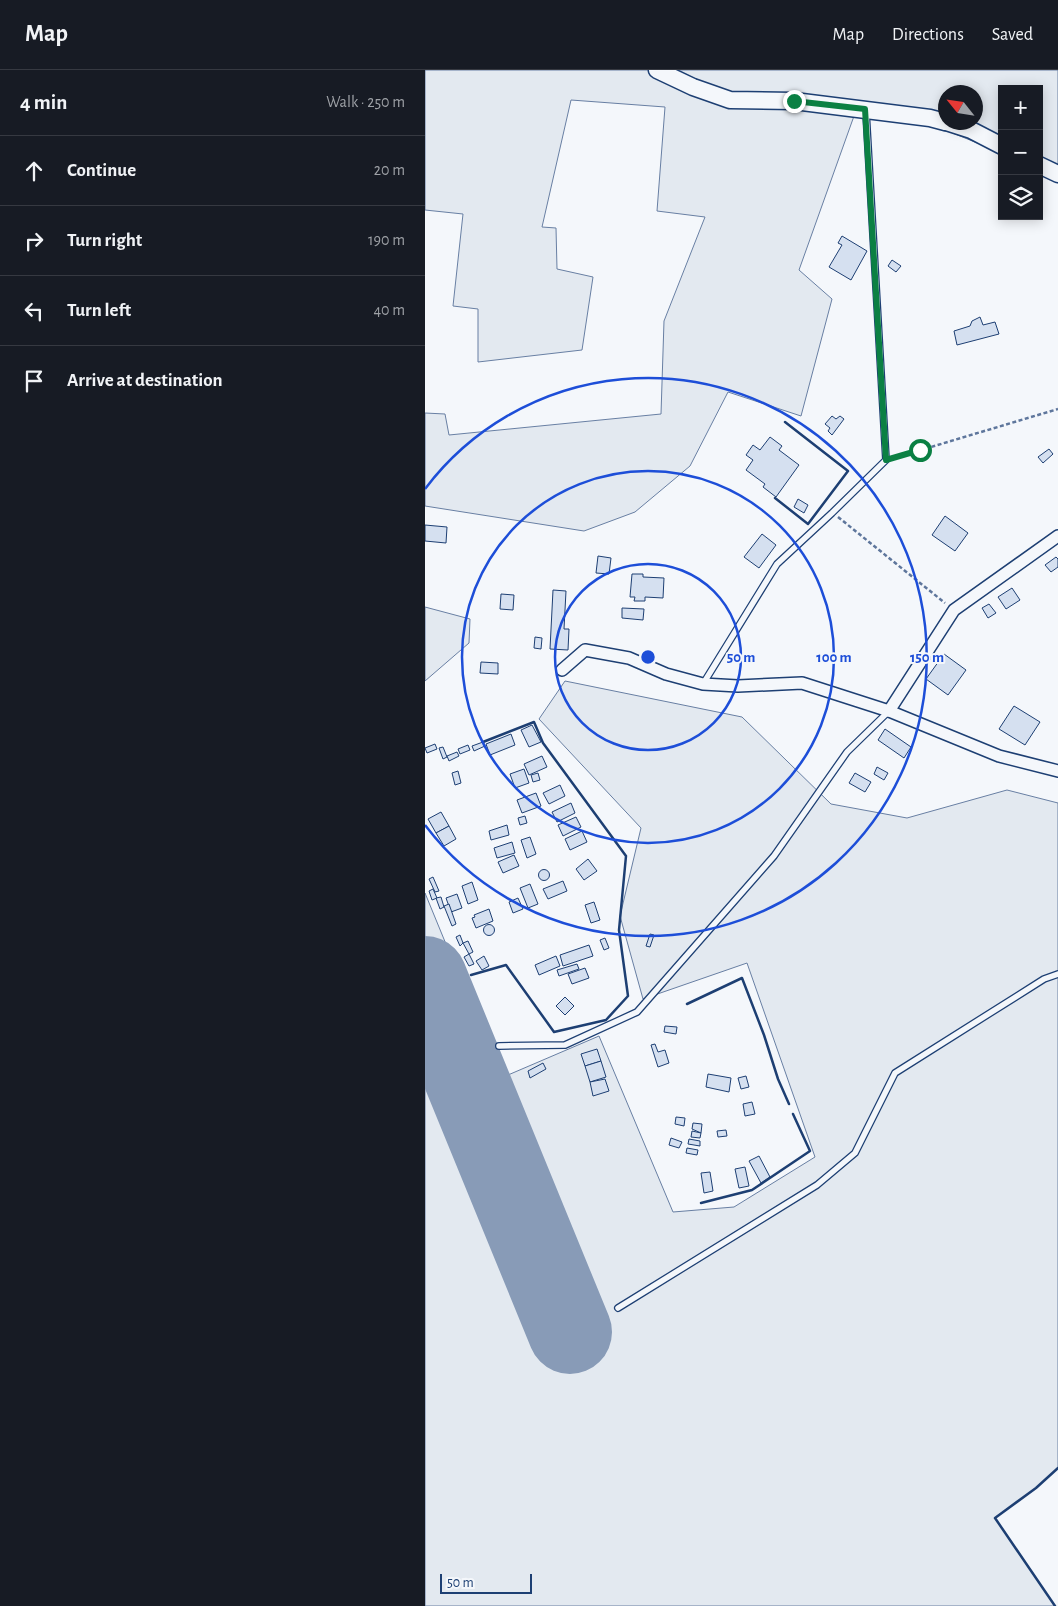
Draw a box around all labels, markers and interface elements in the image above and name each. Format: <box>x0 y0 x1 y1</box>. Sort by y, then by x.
text: Map <box>25 22 68 46</box>
text: Map <box>833 26 864 44</box>
text: Directions <box>892 26 964 44</box>
text: Saved <box>992 26 1033 44</box>
north arrow <box>938 85 983 130</box>
map controls <box>998 85 1043 220</box>
button: + <box>998 85 1043 130</box>
route end <box>783 90 806 113</box>
text: 4 min <box>20 92 67 113</box>
text: Walk · 250 m <box>326 94 405 110</box>
button: − <box>998 130 1043 175</box>
icon: ahead <box>20 157 48 185</box>
text: Continue <box>67 161 136 180</box>
text: 20 m <box>374 162 405 178</box>
button: layers <box>998 175 1043 220</box>
icon: right <box>20 227 48 255</box>
text: Turn right <box>67 231 142 250</box>
text: 190 m <box>368 232 405 248</box>
icon: left <box>20 297 48 325</box>
text: Turn left <box>67 301 131 320</box>
text: 40 m <box>373 302 405 318</box>
icon: arrive <box>20 367 48 395</box>
text: Arrive at destination <box>67 371 223 390</box>
route start <box>909 439 932 462</box>
centre of rings <box>639 648 657 666</box>
text: 50 m <box>727 650 755 665</box>
text: 100 m <box>816 650 852 665</box>
text: 150 m <box>910 650 944 665</box>
scale bar <box>440 1571 533 1594</box>
text: 50 m <box>447 1576 474 1590</box>

